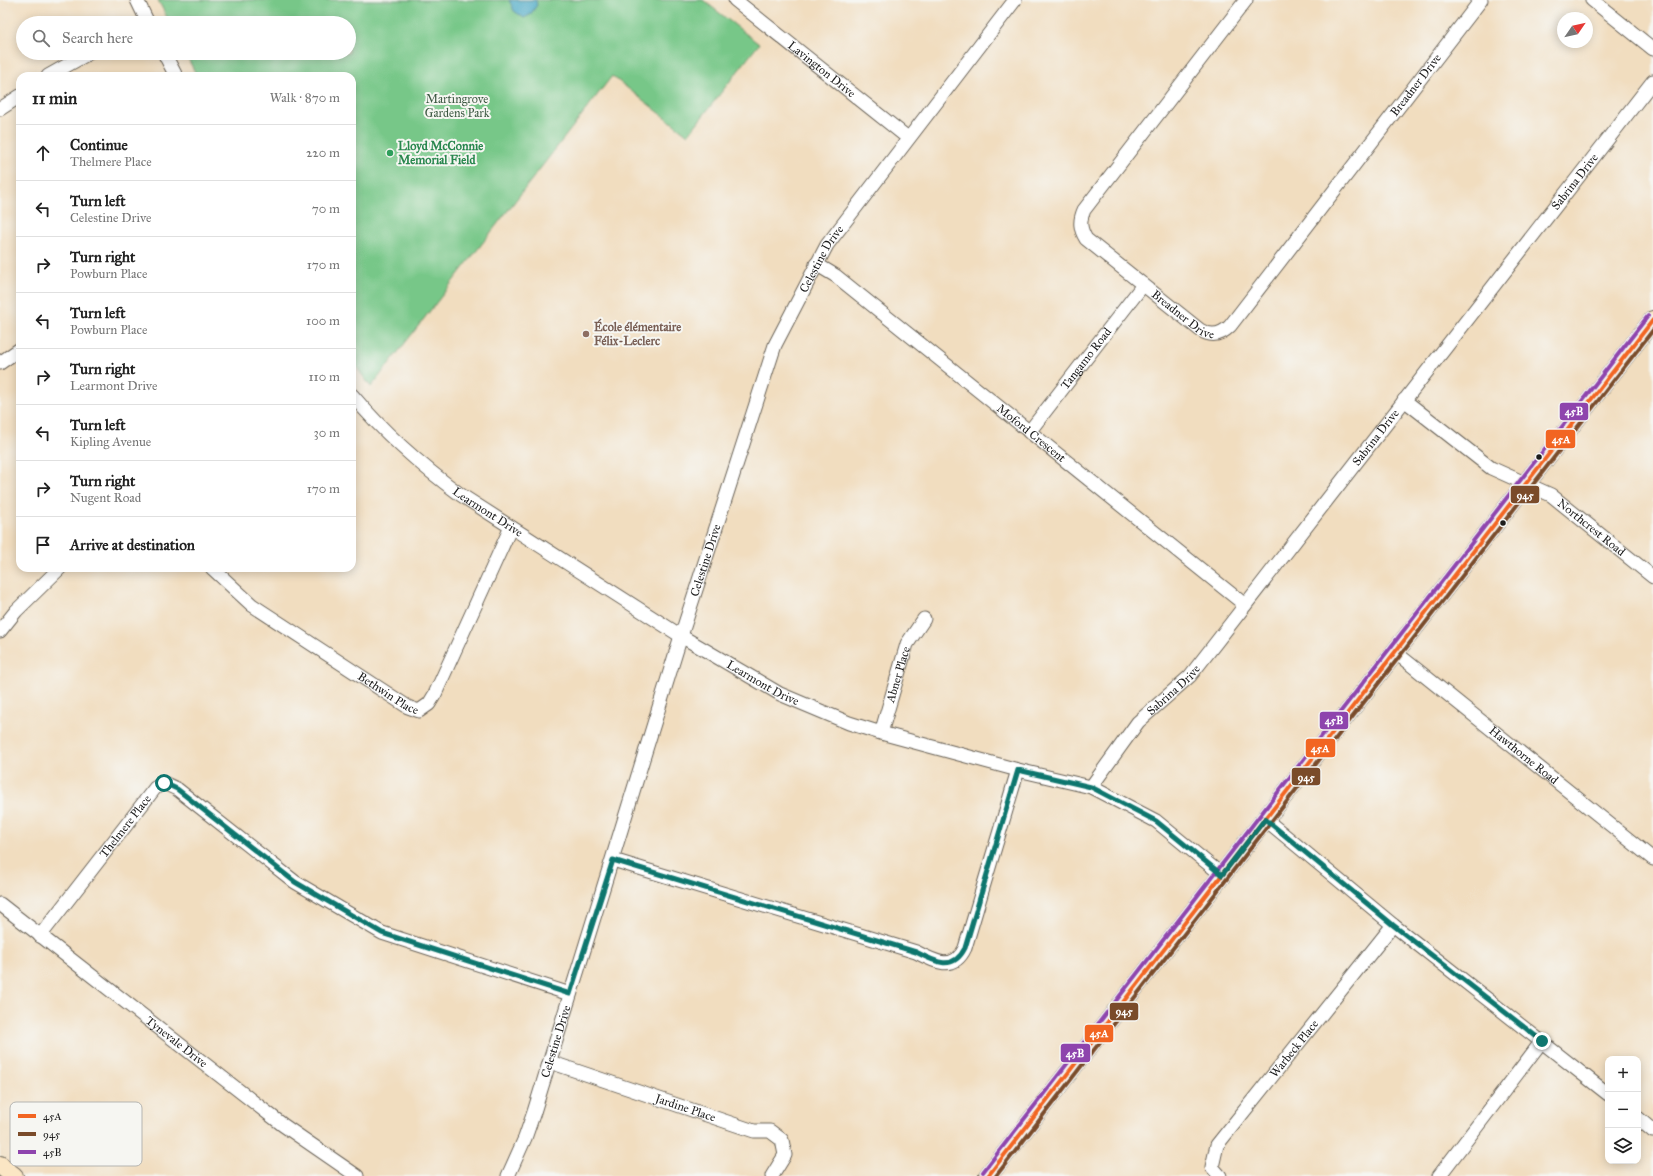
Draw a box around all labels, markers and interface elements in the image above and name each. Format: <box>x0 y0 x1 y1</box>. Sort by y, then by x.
north arrow <box>1557 12 1593 48</box>
search box <box>16 16 356 60</box>
icon: search <box>30 27 52 49</box>
text: Search here <box>62 29 133 47</box>
street label: Lavington Drive <box>785 38 858 100</box>
street label: Breadner Drive <box>1387 51 1444 119</box>
text: 11 min <box>32 88 77 109</box>
text: Walk · 870 m <box>270 90 340 106</box>
park label: Martingrove Gardens Park <box>425 92 490 120</box>
text: Continue <box>70 136 128 154</box>
place label: Lloyd McConnie Memorial Field <box>398 139 483 167</box>
icon: ahead <box>32 142 54 164</box>
text: 220 m <box>306 145 340 161</box>
marker: Lloyd McConnie Memorial Field <box>385 148 395 158</box>
street label: Sabrina Drive <box>1548 151 1601 213</box>
text: Thelmere Place <box>70 154 152 170</box>
text: Turn left <box>70 192 126 210</box>
icon: left <box>32 198 54 220</box>
text: 70 m <box>312 201 340 217</box>
text: Celestine Drive <box>70 210 151 226</box>
street label: Celestine Drive <box>797 223 846 295</box>
text: Turn right <box>70 248 135 266</box>
icon: right <box>32 254 54 276</box>
text: 170 m <box>307 257 340 273</box>
text: Powburn Place <box>70 266 148 282</box>
street label: Breadner Drive <box>1149 287 1215 341</box>
text: Turn left <box>70 304 126 322</box>
icon: left <box>32 310 54 332</box>
text: 100 m <box>306 313 340 329</box>
place label: École élémentaire Félix-Leclerc <box>594 318 681 348</box>
text: Powburn Place <box>70 322 148 338</box>
street label: Tangamo Road <box>1058 325 1114 392</box>
marker: École élémentaire Félix-Leclerc <box>581 329 591 339</box>
text: Turn right <box>70 360 135 378</box>
icon: right <box>32 366 54 388</box>
text: 110 m <box>308 369 340 385</box>
text: Learmont Drive <box>70 378 157 394</box>
street label: Moford Crescent <box>994 401 1069 465</box>
line badge: 45B <box>1559 402 1589 421</box>
text: 45B <box>1565 405 1583 419</box>
street label: Sabrina Drive <box>1349 406 1402 468</box>
text: Turn left <box>70 416 126 434</box>
icon: left <box>32 422 54 444</box>
text: 30 m <box>314 425 340 441</box>
line badge: 45A <box>1545 429 1576 449</box>
text: 45A <box>1552 433 1571 447</box>
text: Kipling Avenue <box>70 434 151 450</box>
unlabelled marker <box>1534 452 1544 462</box>
text: Turn right <box>70 472 135 490</box>
icon: right <box>32 478 54 500</box>
text: 170 m <box>307 481 340 497</box>
street label: Learmont Drive <box>450 484 525 540</box>
line badge: 945 <box>1510 485 1540 504</box>
text: 945 <box>1516 489 1534 503</box>
text: Nugent Road <box>70 490 141 506</box>
street label: Northcrest Road <box>1555 496 1628 559</box>
unlabelled marker <box>1498 518 1508 528</box>
street label: Celestine Drive <box>687 522 724 598</box>
icon: arrive <box>32 534 54 556</box>
text: Arrive at destination <box>70 536 195 554</box>
street label: Abner Place <box>883 645 913 705</box>
street label: Learmont Drive <box>724 657 801 708</box>
street label: Sabrina Drive <box>1144 662 1203 718</box>
street label: Bethwin Place <box>355 669 421 717</box>
line badge: 45B <box>1319 711 1349 730</box>
text: 45B <box>1325 714 1343 728</box>
street label: Hawthorne Road <box>1486 723 1561 787</box>
line badge: 45A <box>1305 738 1336 758</box>
text: 45A <box>1311 742 1330 756</box>
line badge: 945 <box>1291 767 1321 786</box>
text: 945 <box>1297 771 1315 785</box>
route start <box>155 774 173 792</box>
street label: Thelmere Place <box>97 792 154 860</box>
line badge: 945 <box>1109 1002 1139 1021</box>
street label: Celestine Drive <box>538 1003 574 1079</box>
text: 945 <box>1115 1005 1133 1019</box>
street label: Tynevale Drive <box>143 1013 210 1070</box>
street label: Warbeck Place <box>1267 1017 1321 1080</box>
line badge: 45A <box>1084 1024 1114 1043</box>
text: 45A <box>1090 1027 1109 1041</box>
route end <box>1533 1032 1551 1050</box>
line badge: 45B <box>1060 1043 1091 1063</box>
text: 45B <box>1066 1047 1084 1061</box>
map controls <box>1605 1056 1641 1164</box>
button: + <box>1605 1056 1641 1092</box>
street label: Jardine Place <box>651 1090 717 1125</box>
button: − <box>1605 1092 1641 1128</box>
legend <box>10 1102 142 1166</box>
text: 45A <box>43 1110 62 1123</box>
text: 945 <box>43 1128 60 1141</box>
button: layers <box>1605 1128 1641 1164</box>
text: 45B <box>43 1146 62 1159</box>

